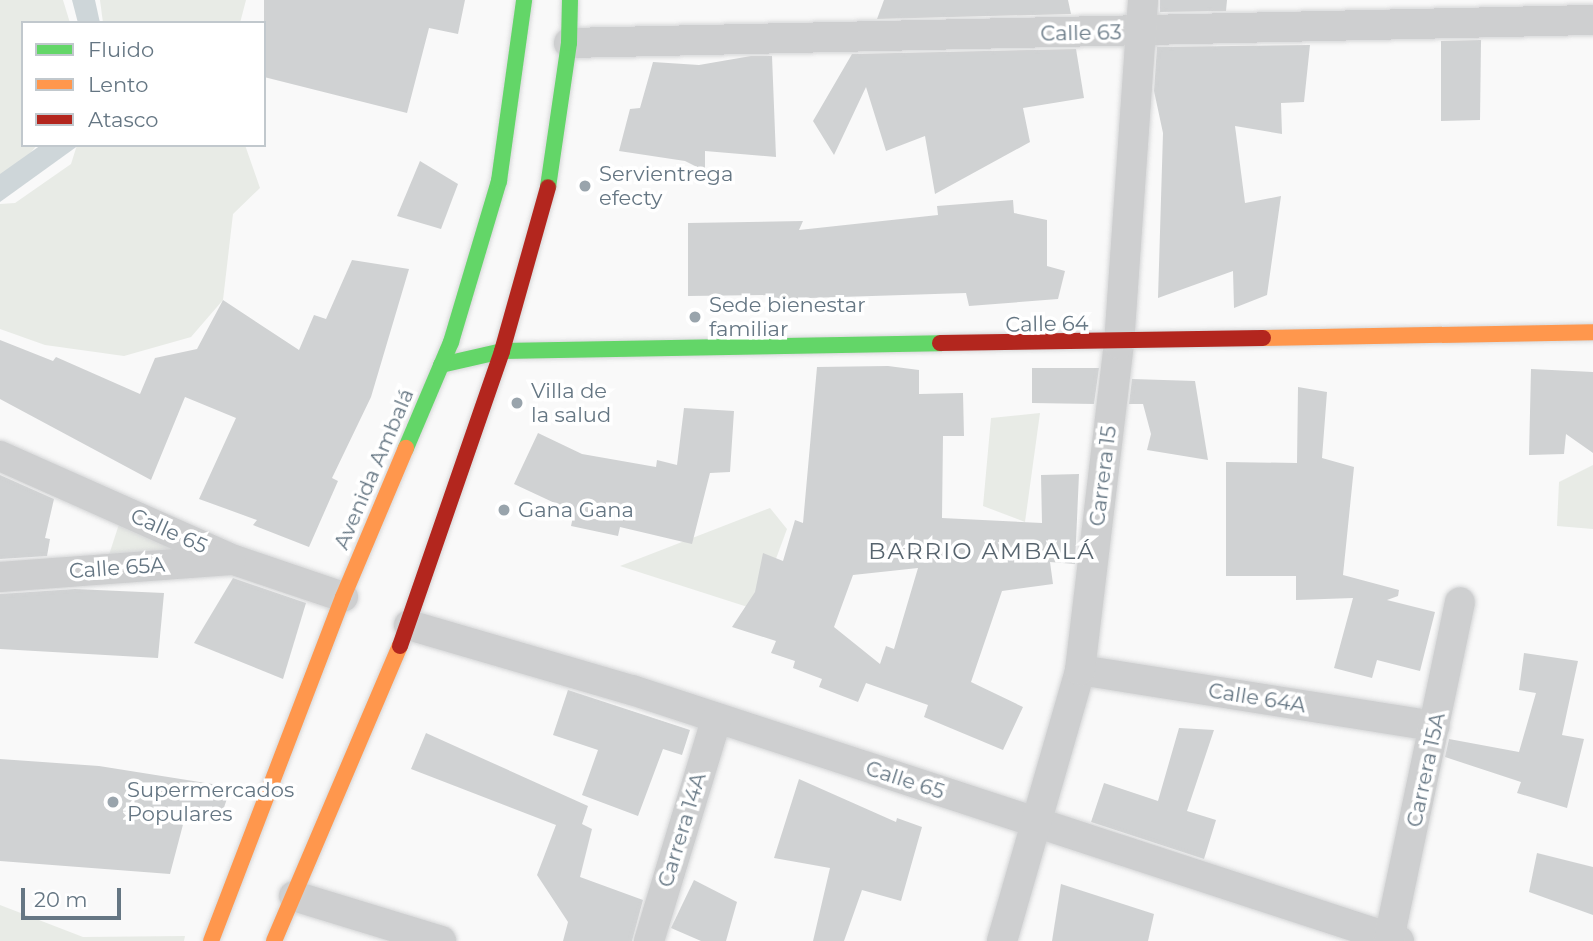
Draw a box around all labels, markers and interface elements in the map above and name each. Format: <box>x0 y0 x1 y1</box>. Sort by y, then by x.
street label: Calle 63 <box>1040 20 1122 46</box>
legend <box>21 21 266 147</box>
text: Fluido <box>88 37 154 62</box>
text: Lento <box>88 72 148 97</box>
text: Atasco <box>88 107 159 132</box>
place label: Servientrega efecty <box>599 161 733 211</box>
marker: Servientrega efecty <box>577 178 593 194</box>
place label: Sede bienestar familiar <box>709 292 866 342</box>
marker: Sede bienestar familiar <box>687 309 703 325</box>
street label: Calle 64 <box>1005 311 1089 337</box>
place label: Villa de la salud <box>531 378 611 428</box>
street label: Avenida Ambalá <box>329 385 419 553</box>
marker: Villa de la salud <box>509 395 525 411</box>
street label: Carrera 15 <box>1084 424 1122 528</box>
place label: Gana Gana <box>518 497 634 523</box>
marker: Gana Gana <box>496 502 512 518</box>
street label: Calle 65 <box>127 503 211 559</box>
district label: BARRIO AMBALÁ <box>870 537 1094 565</box>
street label: Calle 65A <box>68 552 166 584</box>
street label: Calle 64A <box>1206 678 1308 718</box>
street label: Carrera 15A <box>1402 711 1450 829</box>
street label: Calle 65 <box>862 755 948 805</box>
street label: Carrera 14A <box>653 770 711 890</box>
place label: Supermercados Populares <box>127 777 294 827</box>
marker: Supermercados Populares <box>105 794 121 810</box>
scale bar <box>24 874 124 918</box>
text: 20 m <box>34 887 88 912</box>

